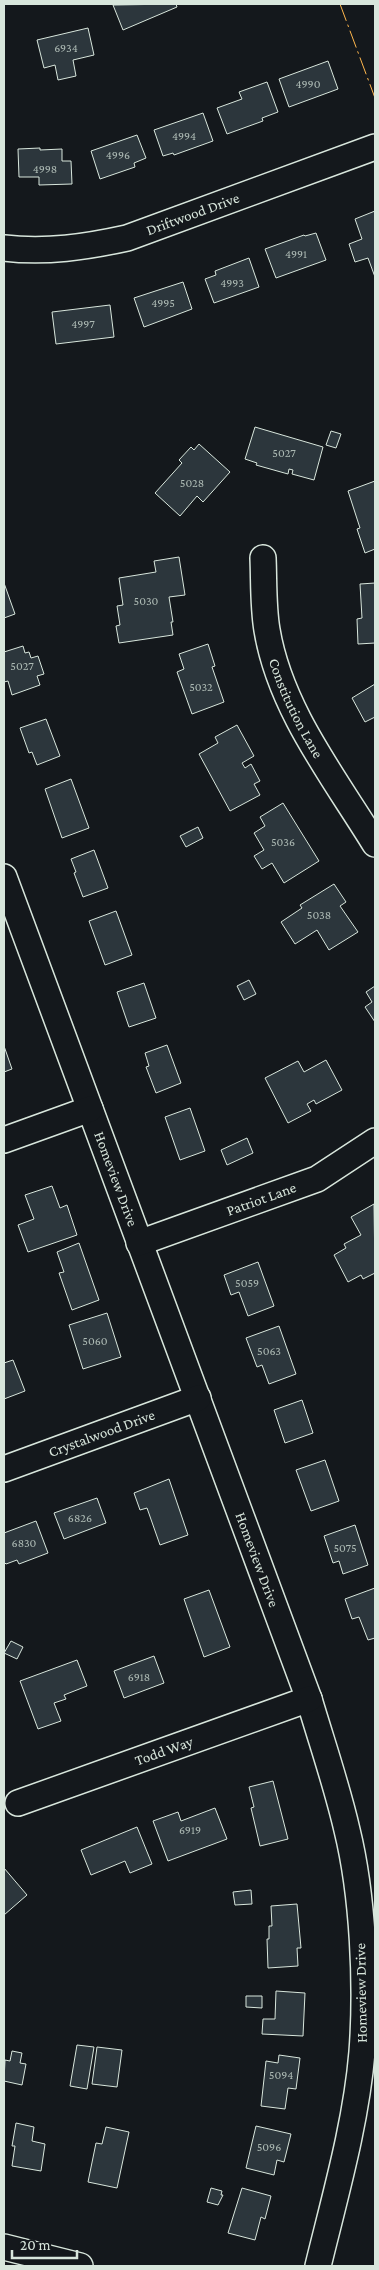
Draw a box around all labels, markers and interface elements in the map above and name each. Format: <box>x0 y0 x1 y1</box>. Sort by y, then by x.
house number: 6934 <box>54 41 78 55</box>
house number: 4990 <box>296 77 321 91</box>
house number: 4994 <box>172 129 196 143</box>
house number: 4996 <box>106 148 130 162</box>
house number: 4998 <box>33 162 57 176</box>
street label: Driftwood Drive <box>144 189 242 238</box>
house number: 4991 <box>285 247 307 261</box>
house number: 4993 <box>220 276 244 290</box>
house number: 4995 <box>151 296 175 310</box>
house number: 4997 <box>71 317 95 331</box>
house number: 5027 <box>272 446 296 460</box>
house number: 5028 <box>180 476 204 490</box>
house number: 5030 <box>134 594 159 608</box>
street label: Constitution Lane <box>266 657 327 761</box>
house number: 5027 <box>10 659 34 673</box>
house number: 5032 <box>189 680 213 694</box>
house number: 5036 <box>271 835 295 849</box>
house number: 5038 <box>307 908 331 922</box>
street label: Homeview Drive <box>91 1129 141 1229</box>
street label: Patriot Lane <box>224 1179 299 1219</box>
house number: 5059 <box>235 1276 259 1290</box>
house number: 5060 <box>82 1334 108 1348</box>
house number: 5063 <box>257 1344 281 1358</box>
street label: Crystalwood Drive <box>46 1406 157 1460</box>
street label: Homeview Drive <box>232 1510 282 1610</box>
house number: 6826 <box>68 1511 92 1525</box>
house number: 6830 <box>12 1536 37 1550</box>
house number: 5075 <box>333 1541 357 1555</box>
house number: 6918 <box>128 1670 150 1684</box>
street label: Todd Way <box>133 1733 196 1769</box>
house number: 6919 <box>179 1823 201 1837</box>
street label: Homeview Drive <box>352 1943 370 2043</box>
house number: 5094 <box>269 2068 293 2082</box>
house number: 5096 <box>257 2140 281 2154</box>
scale bar <box>12 2228 78 2260</box>
text: 20 m <box>20 2237 51 2253</box>

